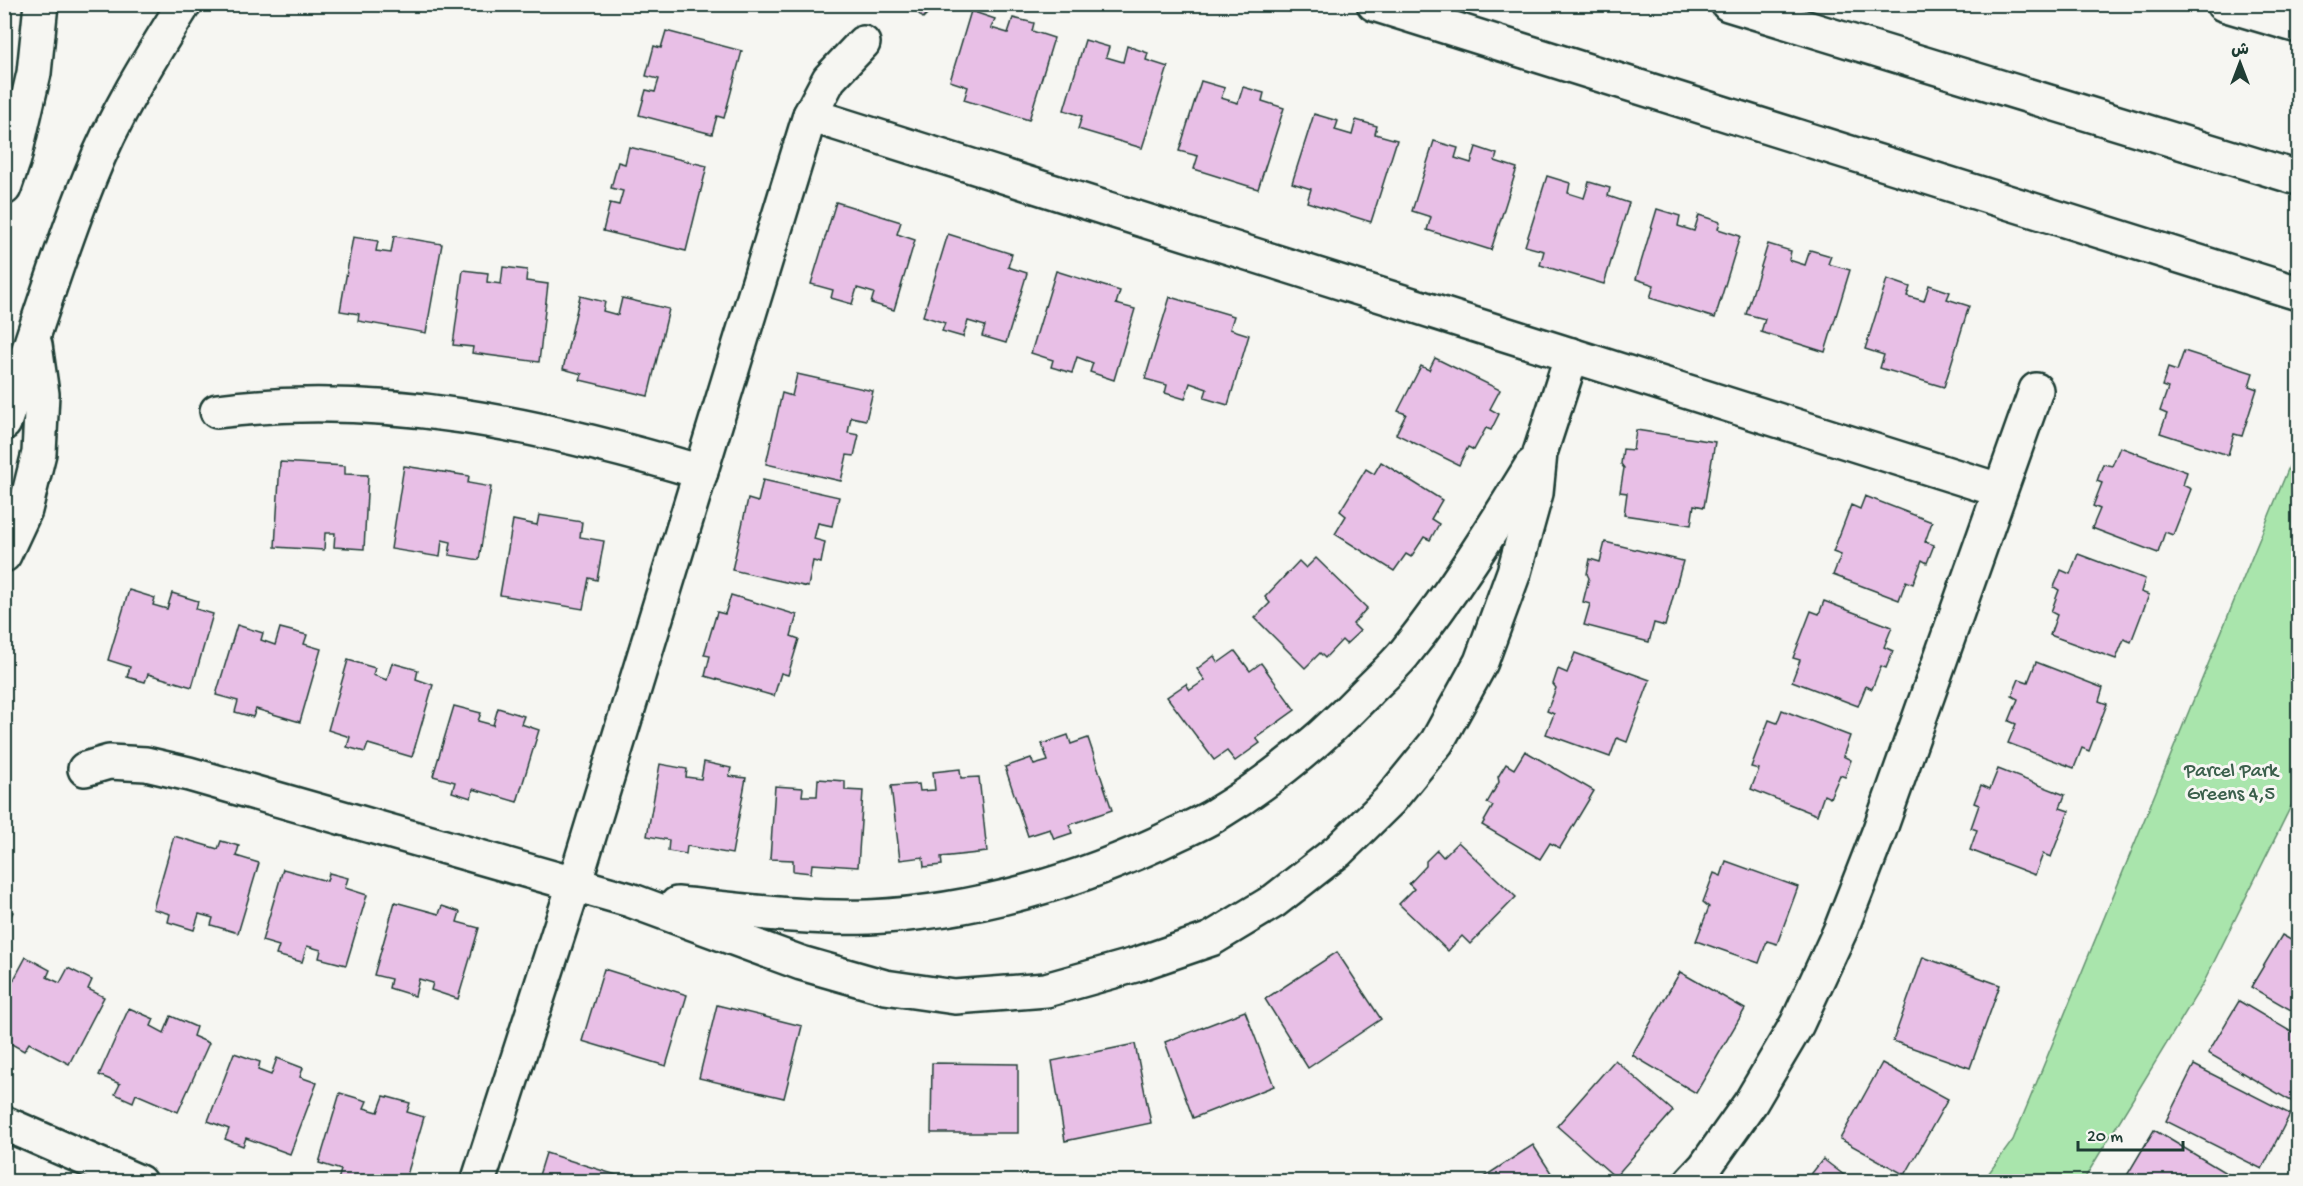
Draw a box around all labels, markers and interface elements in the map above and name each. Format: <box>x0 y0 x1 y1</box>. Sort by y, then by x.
north arrow <box>2210 33 2270 93</box>
text: ش <box>2231 42 2249 61</box>
park label: Parcel Park Greens 4,5 <box>2183 761 2280 807</box>
scale bar <box>2078 1114 2183 1152</box>
text: 20 m <box>2087 1127 2123 1148</box>

